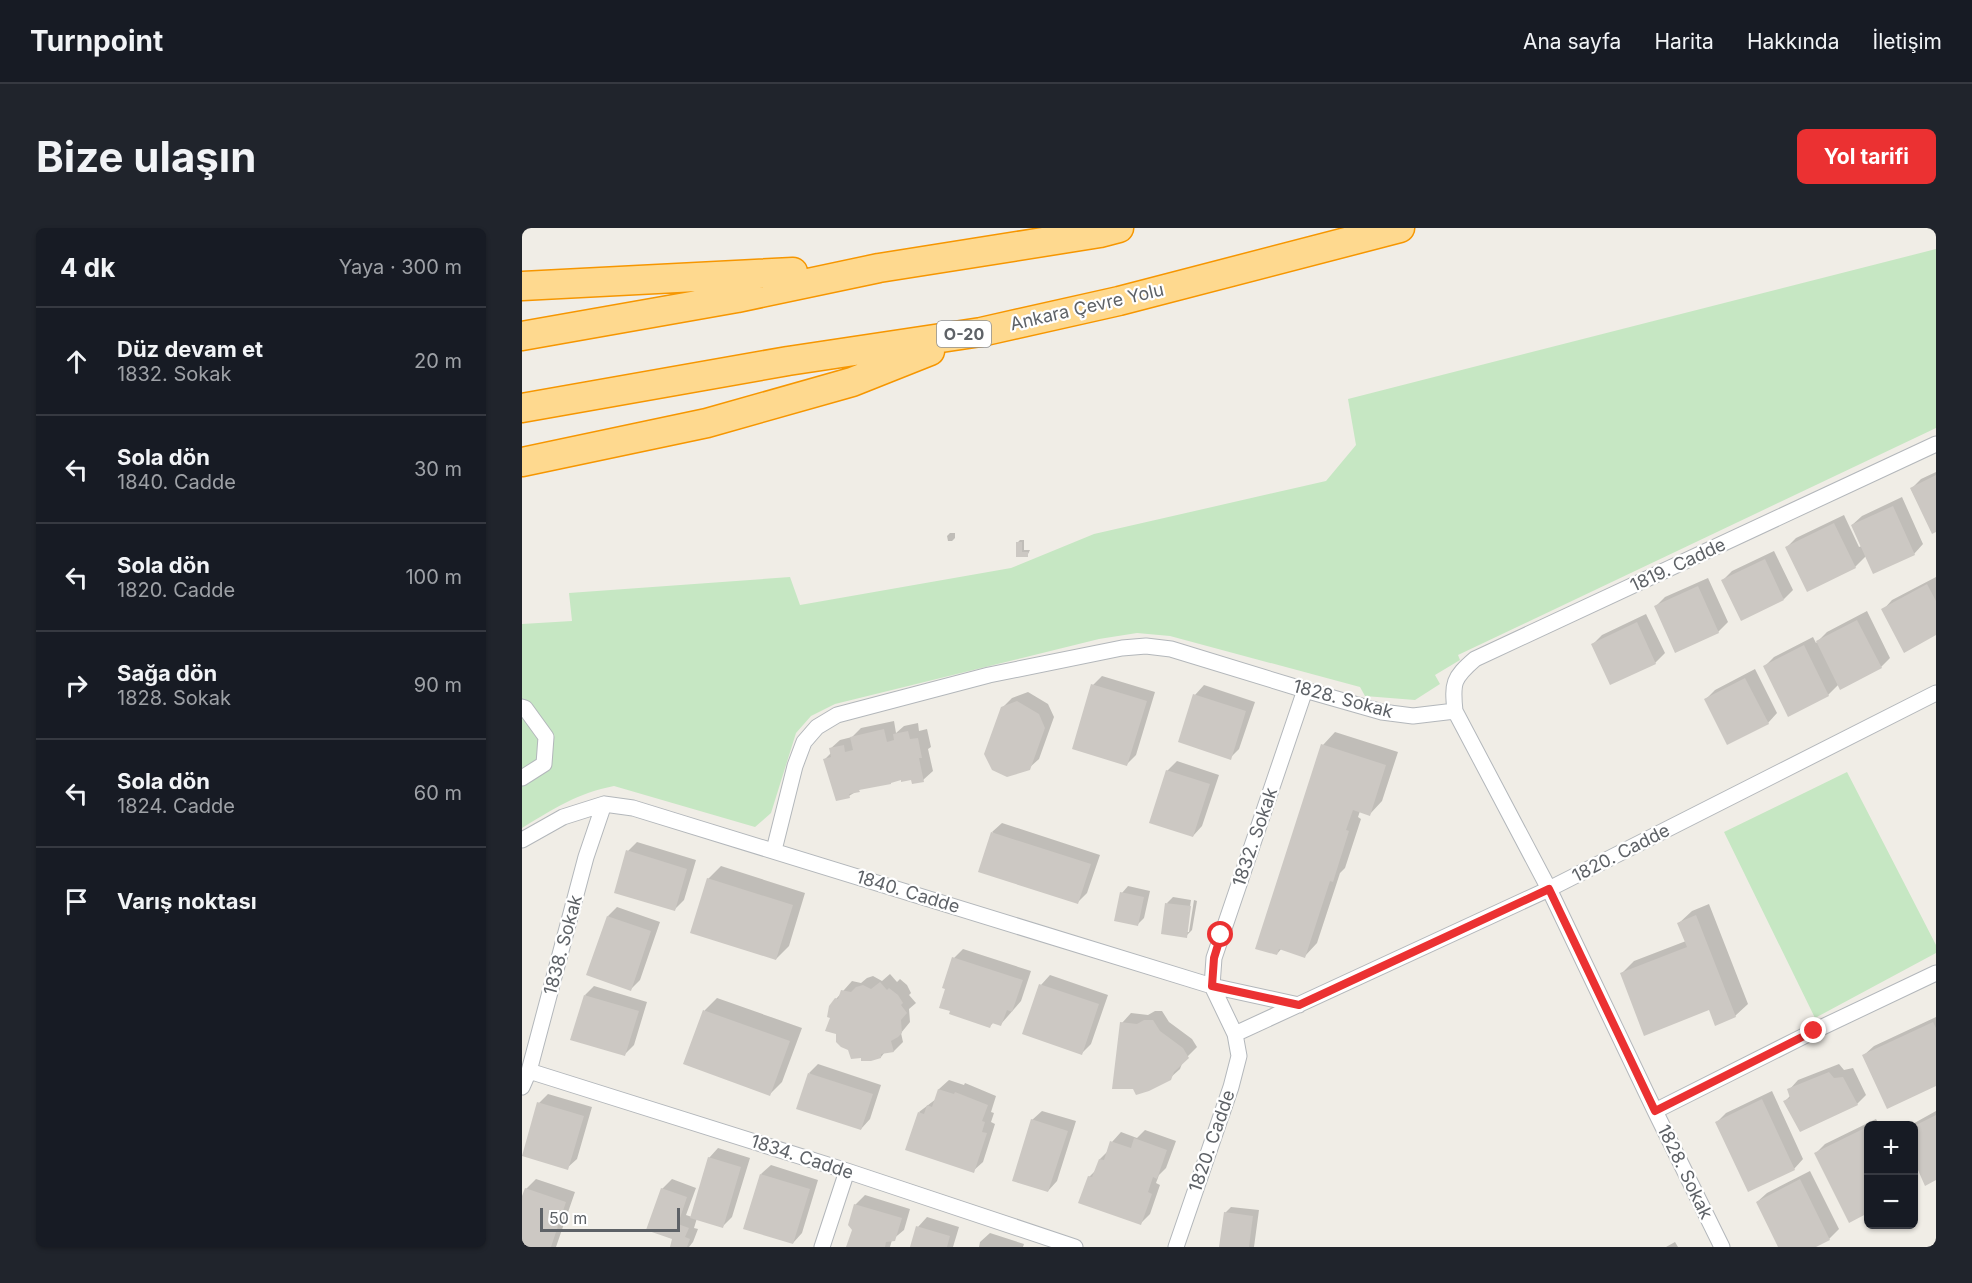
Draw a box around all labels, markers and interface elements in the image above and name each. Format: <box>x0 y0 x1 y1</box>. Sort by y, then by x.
text: Turnpoint <box>30 24 163 58</box>
text: Ana sayfa <box>1523 29 1621 54</box>
text: Harita <box>1654 29 1714 54</box>
text: Hakkında <box>1747 29 1840 54</box>
text: İletişim <box>1873 29 1942 54</box>
button: Yol tarifi <box>1797 129 1936 184</box>
text: Bize ulaşın <box>36 131 256 182</box>
text: 4 dk <box>60 252 115 283</box>
text: Yaya · 300 m <box>339 255 462 279</box>
street label: Ankara Çevre Yolu <box>1008 279 1166 334</box>
road number: O-20 <box>937 321 991 347</box>
text: Düz devam et <box>117 336 263 362</box>
icon: ahead <box>60 345 93 378</box>
text: 20 m <box>414 349 462 373</box>
text: 1832. Sokak <box>117 362 231 386</box>
text: Sola dön <box>117 444 210 470</box>
icon: left <box>60 453 93 486</box>
text: 30 m <box>414 457 462 481</box>
text: 1840. Cadde <box>117 470 236 494</box>
street label: 1819. Cadde <box>1627 533 1729 596</box>
text: Sola dön <box>117 552 210 578</box>
icon: left <box>60 561 93 594</box>
text: 100 m <box>405 565 462 589</box>
text: 1820. Cadde <box>117 578 235 602</box>
text: Sağa dön <box>117 660 217 686</box>
icon: right <box>60 669 93 702</box>
text: 90 m <box>414 673 462 697</box>
street label: 1828. Sokak <box>1291 675 1396 722</box>
text: 1828. Sokak <box>117 686 231 710</box>
text: Sola dön <box>117 768 210 794</box>
icon: left <box>60 777 93 810</box>
text: 60 m <box>414 781 462 805</box>
street label: 1832. Sokak <box>1228 785 1281 889</box>
text: 1824. Cadde <box>117 794 235 818</box>
street label: 1820. Cadde <box>1569 819 1673 886</box>
street label: 1840. Cadde <box>854 866 962 917</box>
icon: arrive <box>60 885 93 918</box>
text: Varış noktası <box>117 888 257 914</box>
street label: 1838. Sokak <box>539 892 586 997</box>
route start <box>1207 921 1233 947</box>
route end <box>1800 1017 1826 1043</box>
street label: 1820. Cadde <box>1184 1087 1239 1195</box>
street label: 1828. Sokak <box>1654 1121 1717 1223</box>
map controls <box>1864 1121 1918 1229</box>
button: + <box>1864 1121 1918 1175</box>
street label: 1834. Cadde <box>748 1130 856 1183</box>
button: − <box>1864 1175 1918 1229</box>
scale bar <box>540 1205 680 1232</box>
text: 50 m <box>549 1208 587 1228</box>

